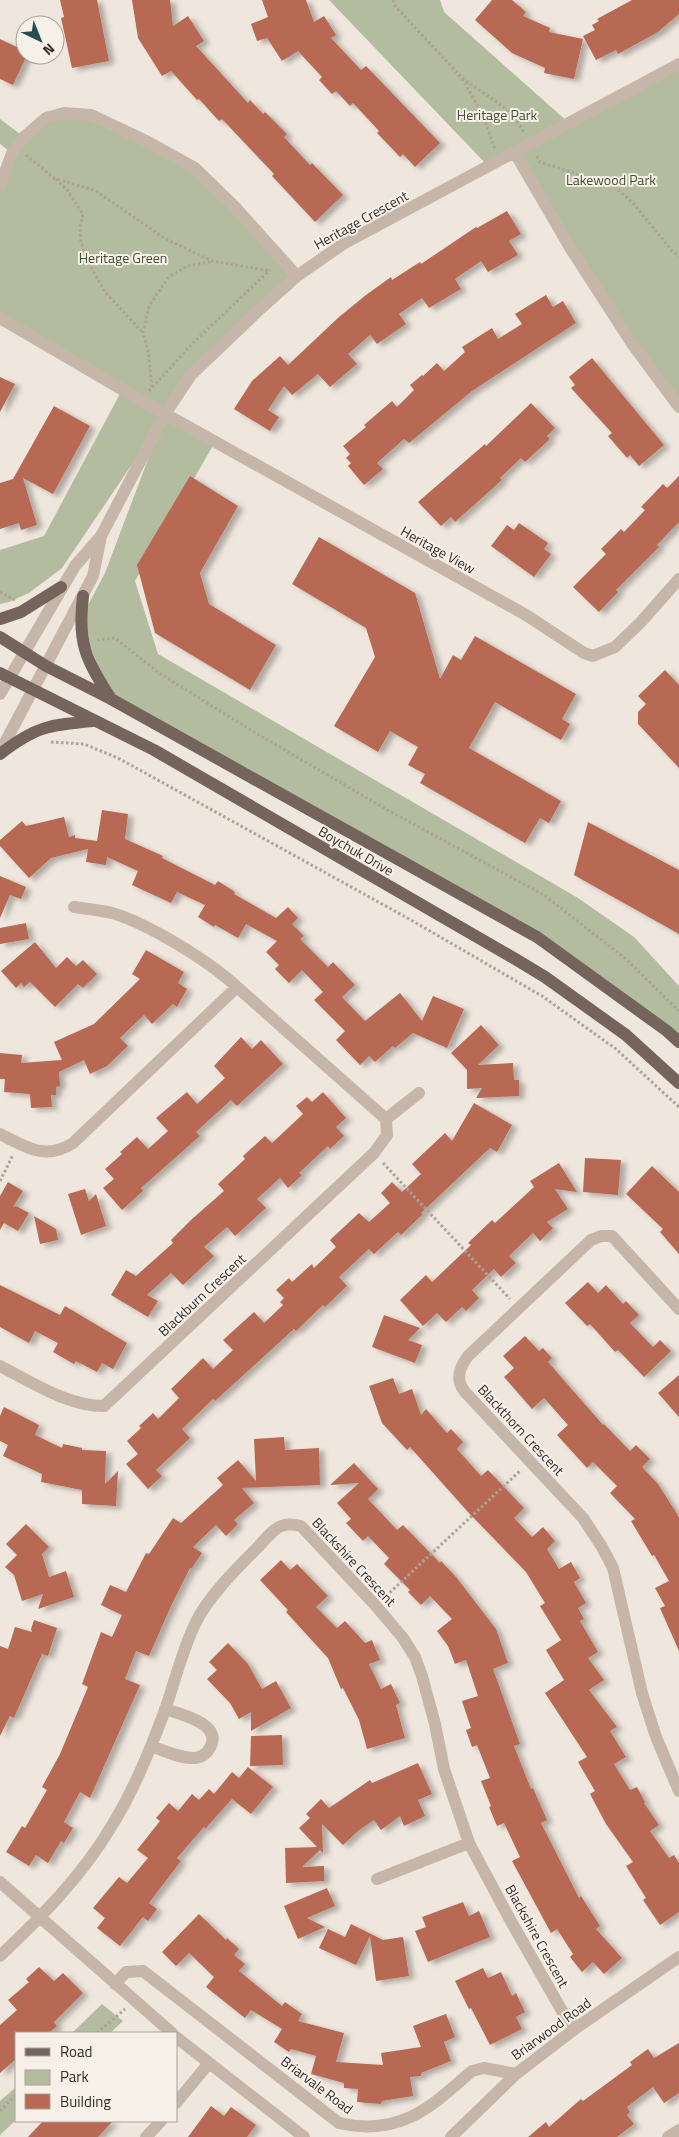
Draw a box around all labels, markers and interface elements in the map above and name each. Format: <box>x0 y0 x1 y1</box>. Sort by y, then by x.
north arrow <box>15 15 65 65</box>
text: N <box>38 39 60 61</box>
park label: Heritage Park <box>457 104 538 125</box>
park label: Lakewood Park <box>566 169 656 190</box>
street label: Heritage Crescent <box>310 185 412 254</box>
park label: Heritage Green <box>79 247 167 268</box>
street label: Heritage View <box>397 520 480 579</box>
street label: Boychuk Drive <box>315 820 398 881</box>
street label: Blackburn Crescent <box>153 1248 250 1341</box>
street label: Blackthorn Crescent <box>473 1379 569 1480</box>
street label: Blackshire Crescent <box>307 1512 401 1611</box>
street label: Blackshire Crescent <box>500 1880 575 1991</box>
street label: Briarwood Road <box>506 1992 595 2065</box>
legend <box>15 2032 178 2122</box>
text: Road <box>60 2040 92 2063</box>
street label: Briarvale Road <box>277 2050 358 2119</box>
text: Park <box>60 2065 89 2088</box>
text: Building <box>60 2090 111 2113</box>

